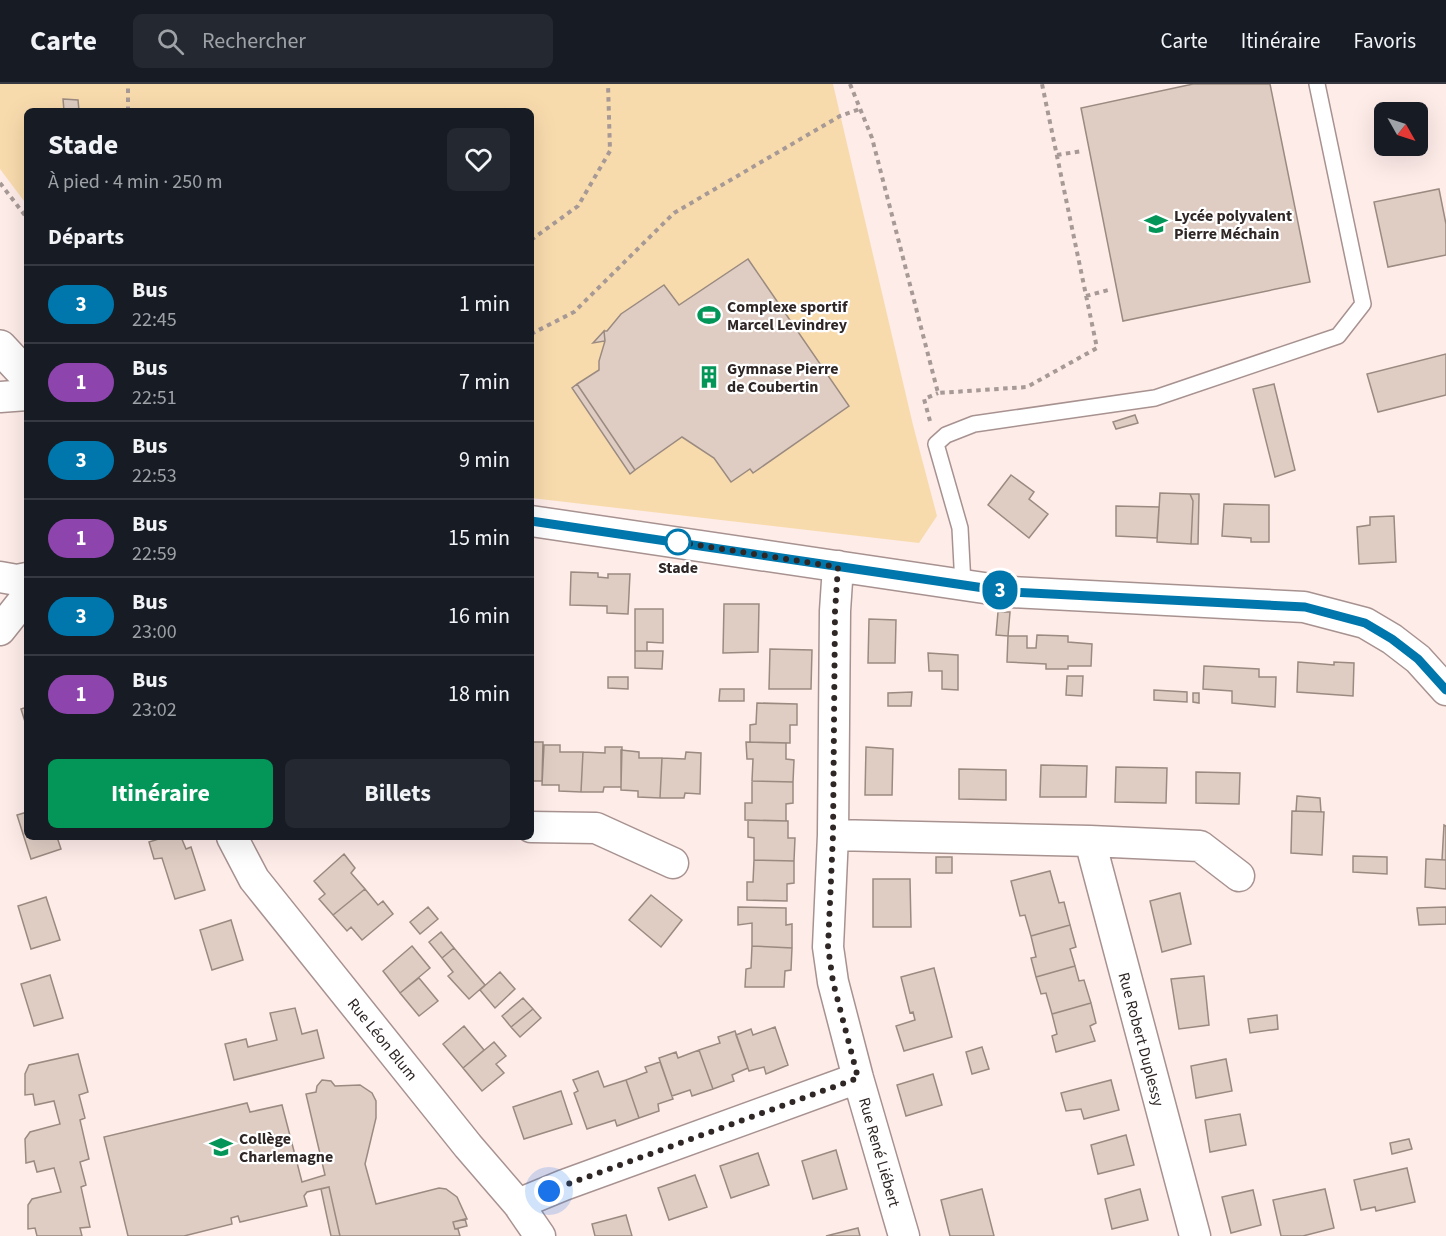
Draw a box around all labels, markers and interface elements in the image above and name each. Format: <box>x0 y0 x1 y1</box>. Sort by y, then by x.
search box <box>133 14 553 68</box>
text: Carte <box>30 21 97 61</box>
icon: search <box>154 25 187 58</box>
text: Rechercher <box>202 25 306 57</box>
text: Carte <box>1161 26 1208 56</box>
text: Itinéraire <box>1241 26 1320 56</box>
text: Favoris <box>1353 26 1416 56</box>
north arrow <box>1374 102 1428 156</box>
map controls <box>1374 102 1428 156</box>
text: Stade <box>48 125 118 165</box>
button: heart <box>447 128 510 191</box>
text: À pied · 4 min · 250 m <box>48 168 223 196</box>
place label: Lycée polyvalent Pierre Méchain <box>1174 205 1292 245</box>
school or university icon: Lycée polyvalent Pierre Méchain <box>1143 211 1169 237</box>
text: Départs <box>48 221 124 253</box>
text: Bus <box>132 274 168 306</box>
text: 1 min <box>459 288 510 320</box>
text: 3 <box>75 289 87 319</box>
place label: Complexe sportif Marcel Levindrey <box>727 296 848 336</box>
sports icon: Complexe sportif Marcel Levindrey <box>696 302 722 328</box>
text: 22:45 <box>132 306 177 334</box>
text: Bus <box>132 352 168 384</box>
place label: Gymnase Pierre de Coubertin <box>727 358 839 398</box>
building icon: Gymnase Pierre de Coubertin <box>696 364 722 390</box>
text: 7 min <box>459 366 510 398</box>
text: 1 <box>75 367 87 397</box>
text: 22:51 <box>132 384 177 412</box>
text: Bus <box>132 430 168 462</box>
text: 9 min <box>459 444 510 476</box>
text: 3 <box>75 445 87 475</box>
text: 22:53 <box>132 462 177 490</box>
text: Bus <box>132 508 168 540</box>
text: 15 min <box>448 522 510 554</box>
text: 1 <box>75 523 87 553</box>
marker: Stade <box>665 529 691 555</box>
text: 22:59 <box>132 540 177 568</box>
place label: Stade <box>658 557 698 579</box>
line badge: 3 <box>980 570 1020 610</box>
text: 3 <box>994 575 1006 605</box>
text: Bus <box>132 586 168 618</box>
text: 16 min <box>448 600 510 632</box>
text: 3 <box>75 601 87 631</box>
text: 23:00 <box>132 618 177 646</box>
text: Bus <box>132 664 168 696</box>
text: 18 min <box>448 678 510 710</box>
text: 1 <box>75 679 87 709</box>
text: 23:02 <box>132 696 177 724</box>
button: Itinéraire <box>48 759 273 828</box>
button: Billets <box>285 759 510 828</box>
street label: Rue Robert Duplessy <box>1113 970 1170 1109</box>
street label: Rue Léon Blum <box>342 994 422 1086</box>
street label: Rue René Liébert <box>853 1095 905 1210</box>
place label: Collège Charlemagne <box>239 1128 333 1168</box>
school or university icon: Collège Charlemagne <box>208 1134 234 1160</box>
your location <box>534 1176 564 1206</box>

